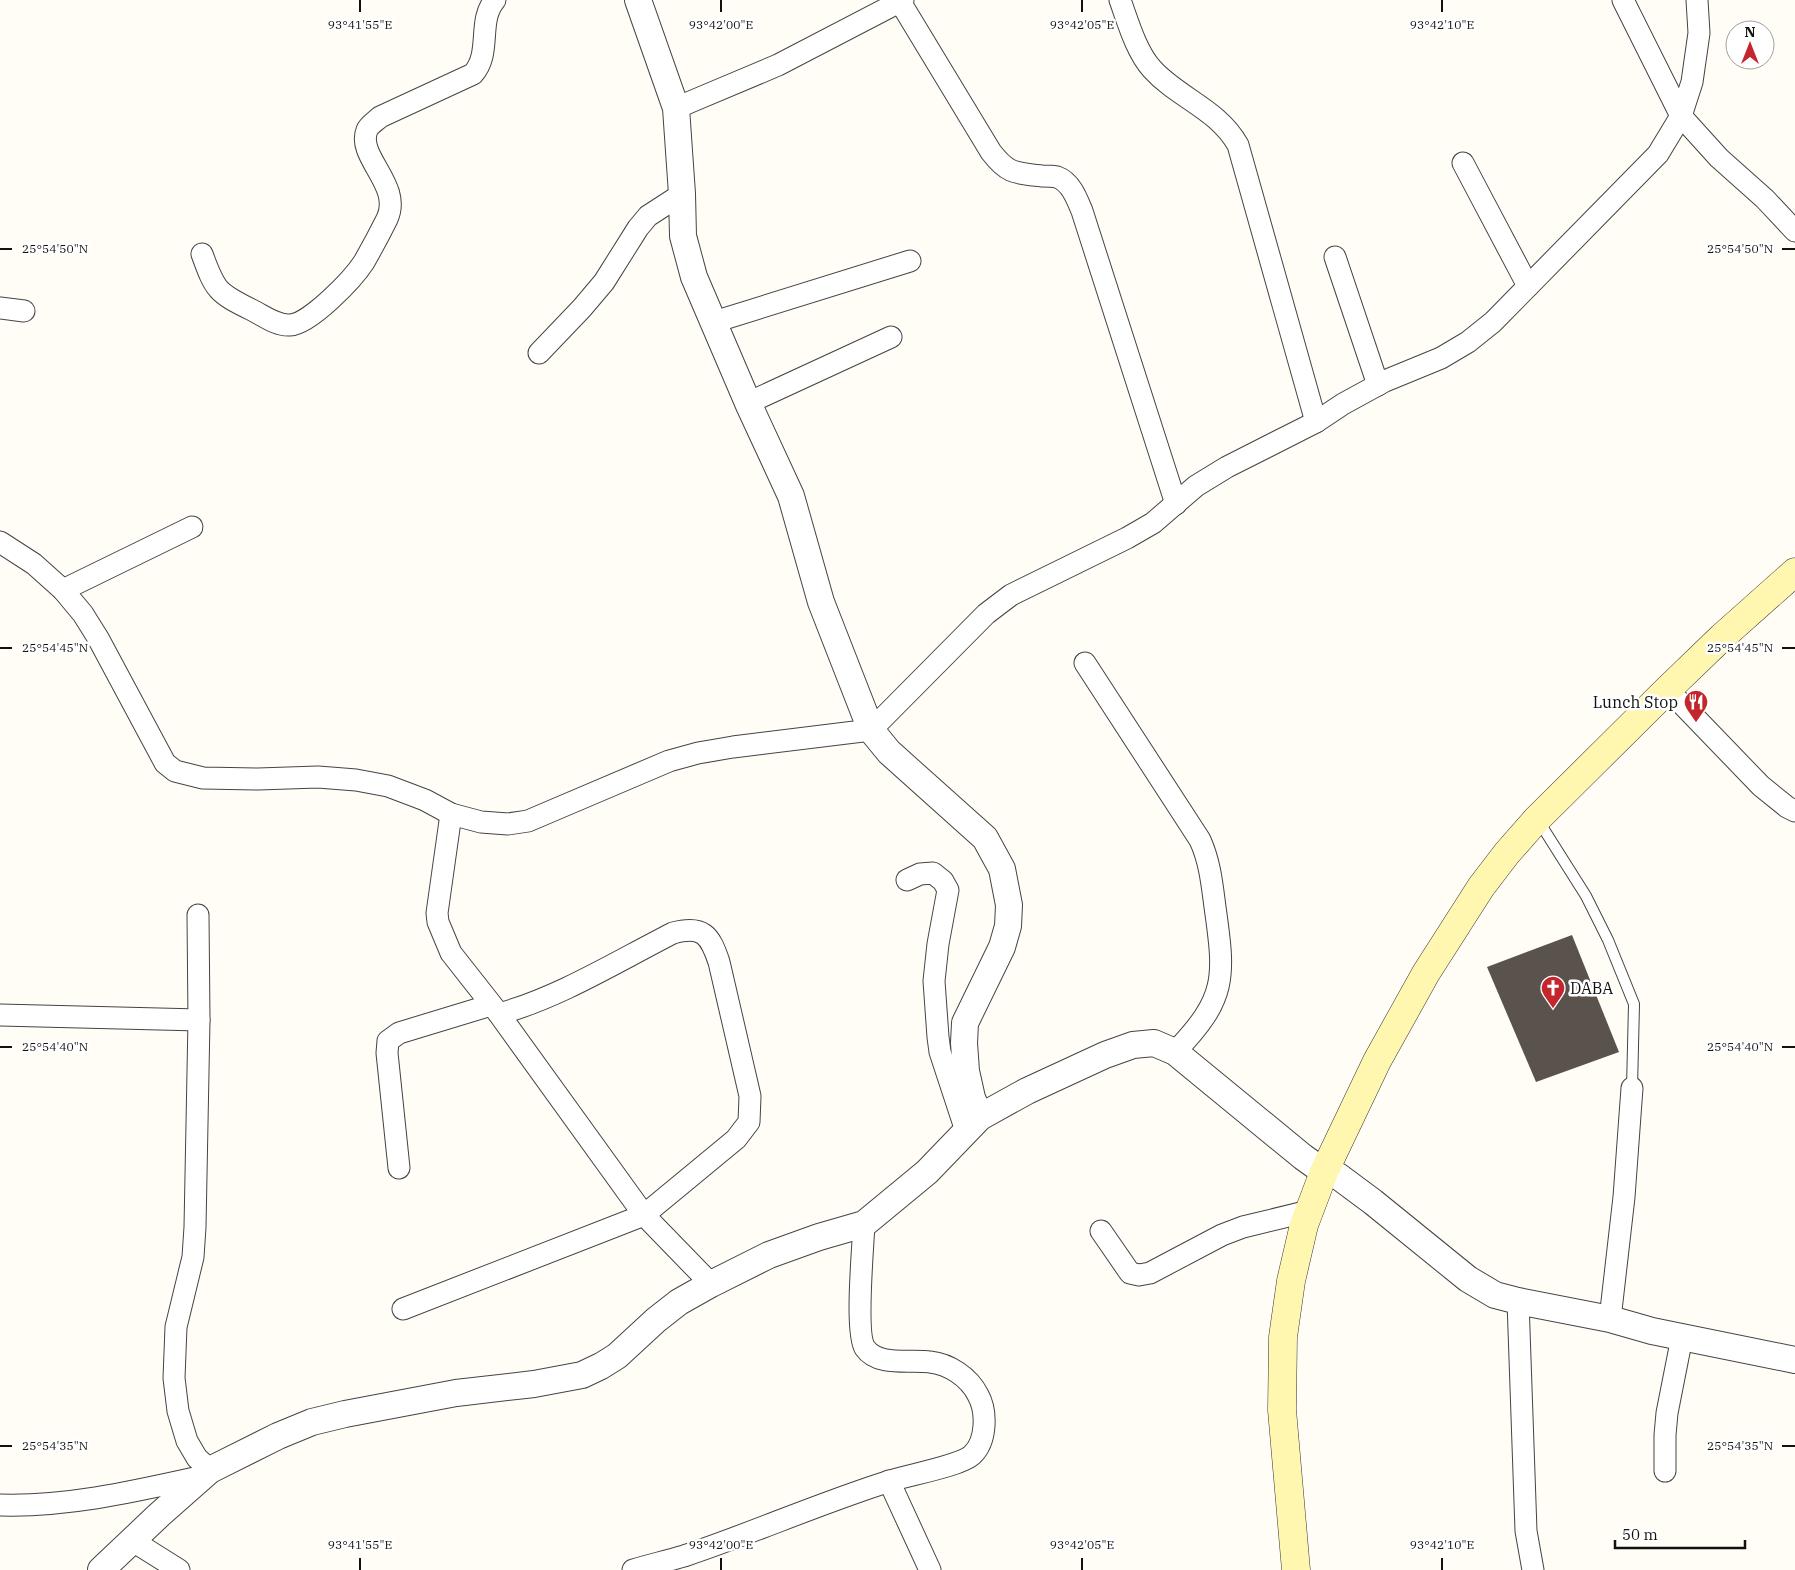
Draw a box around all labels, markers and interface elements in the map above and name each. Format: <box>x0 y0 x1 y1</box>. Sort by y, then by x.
text: 93°41'55"E <box>328 17 392 32</box>
text: 93°42'00"E <box>689 17 753 32</box>
text: 93°42'05"E <box>1050 17 1114 32</box>
text: 93°42'10"E <box>1410 17 1474 32</box>
north arrow <box>1725 20 1775 70</box>
text: N <box>1744 23 1756 41</box>
text: 25°54'50"N <box>22 241 88 256</box>
text: 25°54'50"N <box>1707 241 1773 256</box>
text: 25°54'45"N <box>22 640 88 655</box>
text: 25°54'45"N <box>1707 640 1773 655</box>
restaurant icon: Lunch Stop <box>1683 689 1709 723</box>
place label: Lunch Stop <box>1593 692 1678 712</box>
church icon: DABA <box>1540 975 1566 1009</box>
place label: DABA <box>1570 978 1613 998</box>
text: 25°54'40"N <box>22 1039 88 1054</box>
text: 25°54'40"N <box>1707 1039 1773 1054</box>
text: 25°54'35"N <box>22 1438 88 1453</box>
text: 25°54'35"N <box>1707 1438 1773 1453</box>
scale bar <box>1615 1518 1745 1550</box>
text: 50 m <box>1622 1525 1658 1544</box>
text: 93°41'55"E <box>328 1537 392 1552</box>
text: 93°42'00"E <box>689 1537 753 1552</box>
text: 93°42'05"E <box>1050 1537 1114 1552</box>
text: 93°42'10"E <box>1410 1537 1474 1552</box>

